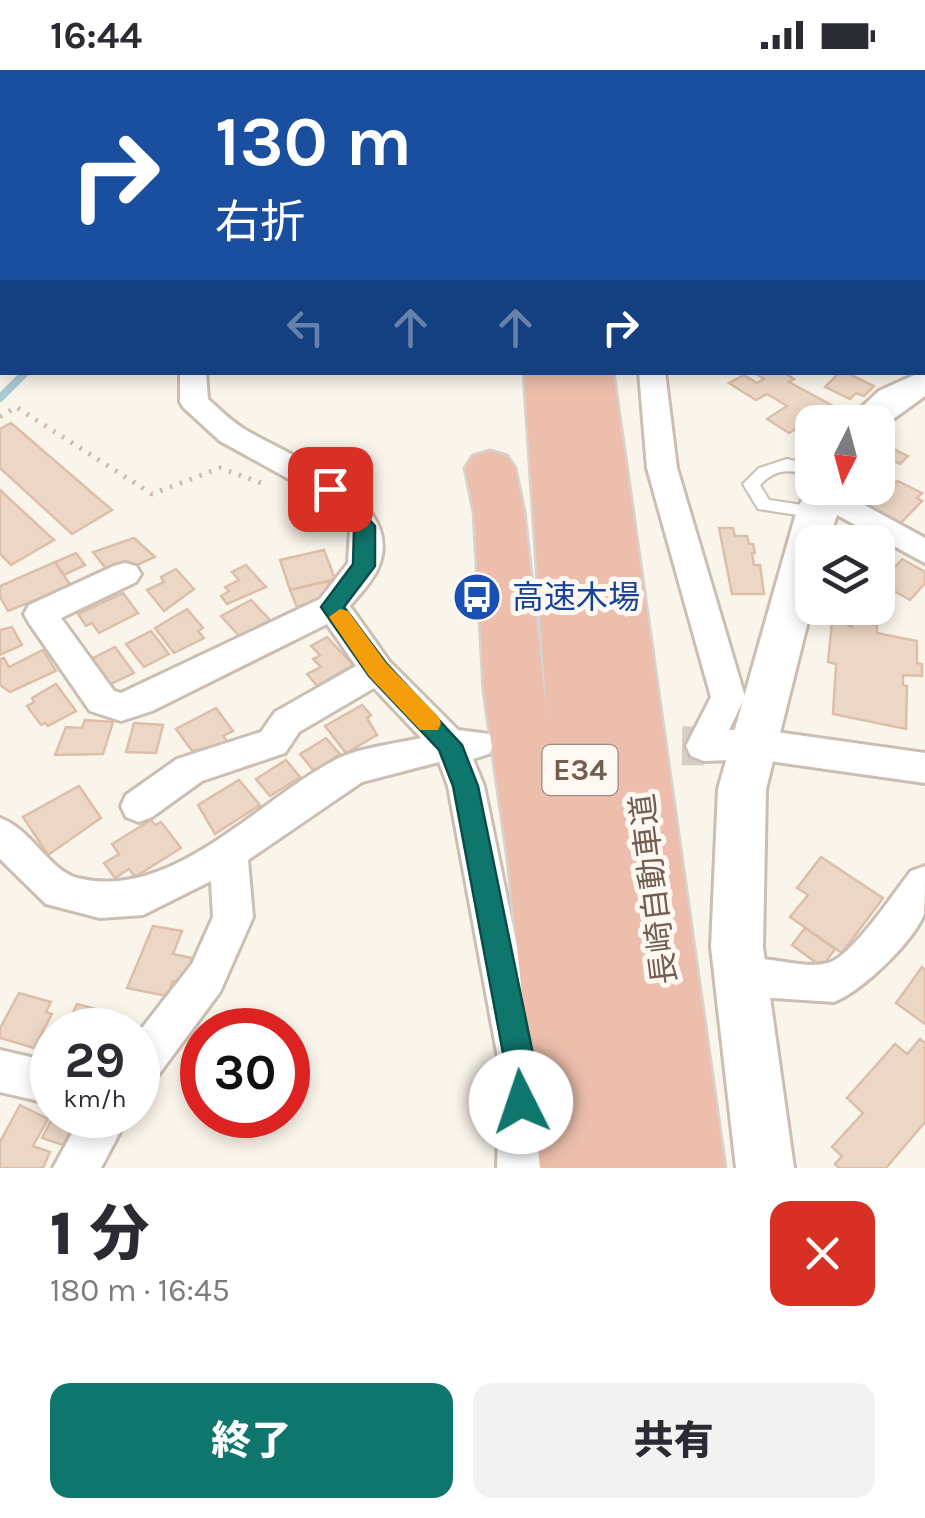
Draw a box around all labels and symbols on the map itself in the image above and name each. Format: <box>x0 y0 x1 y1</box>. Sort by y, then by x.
north arrow <box>795 405 895 505</box>
pin <box>288 447 373 532</box>
bus stop icon: 高速木場 <box>451 571 503 623</box>
place label: 高速木場 <box>512 579 640 616</box>
road number: E34 <box>542 745 618 795</box>
street label: 長崎自動車道 <box>624 791 684 987</box>
speed limit sign: 30 <box>180 1008 310 1138</box>
position arrow <box>469 1050 573 1154</box>

